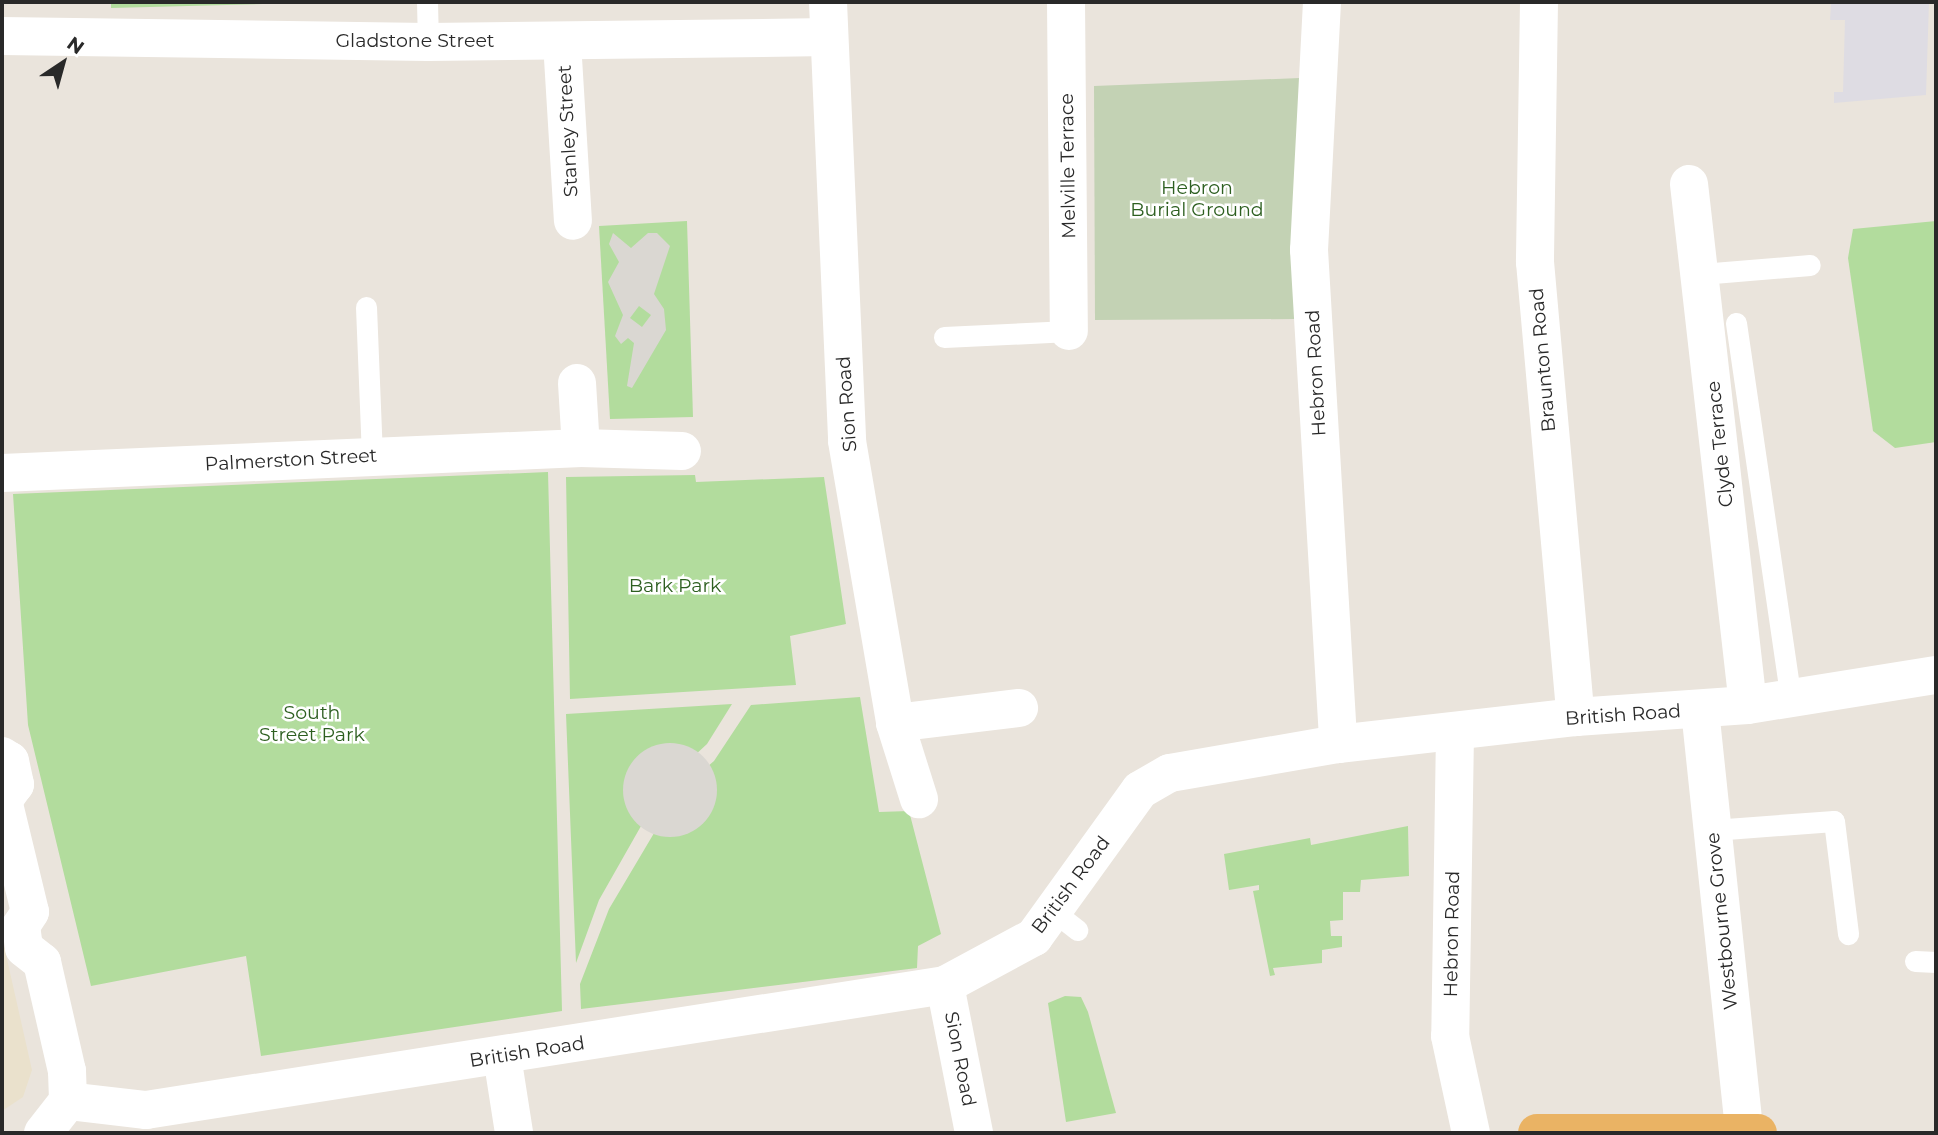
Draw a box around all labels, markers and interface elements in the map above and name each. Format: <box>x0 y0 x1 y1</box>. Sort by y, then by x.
north arrow <box>28 28 98 98</box>
street label: Gladstone Street <box>335 30 495 52</box>
text: N <box>63 32 89 59</box>
street label: Stanley Street <box>553 64 583 198</box>
street label: Melville Terrace <box>1055 93 1081 239</box>
park label: Hebron Burial Ground <box>1130 177 1264 221</box>
street label: Braunton Road <box>1525 287 1561 433</box>
street label: Hebron Road <box>1301 309 1331 437</box>
street label: Sion Road <box>832 355 862 453</box>
street label: Clyde Terrace <box>1702 380 1738 508</box>
street label: Palmerston Street <box>204 444 378 476</box>
park label: Bark Park <box>629 575 721 597</box>
street label: British Road <box>1564 700 1682 730</box>
park label: South Street Park <box>259 702 365 746</box>
street label: Westbourne Grove <box>1701 831 1743 1011</box>
street label: British Road <box>1027 832 1115 938</box>
street label: Hebron Road <box>1439 871 1465 997</box>
street label: Sion Road <box>940 1010 980 1108</box>
street label: British Road <box>468 1032 586 1072</box>

